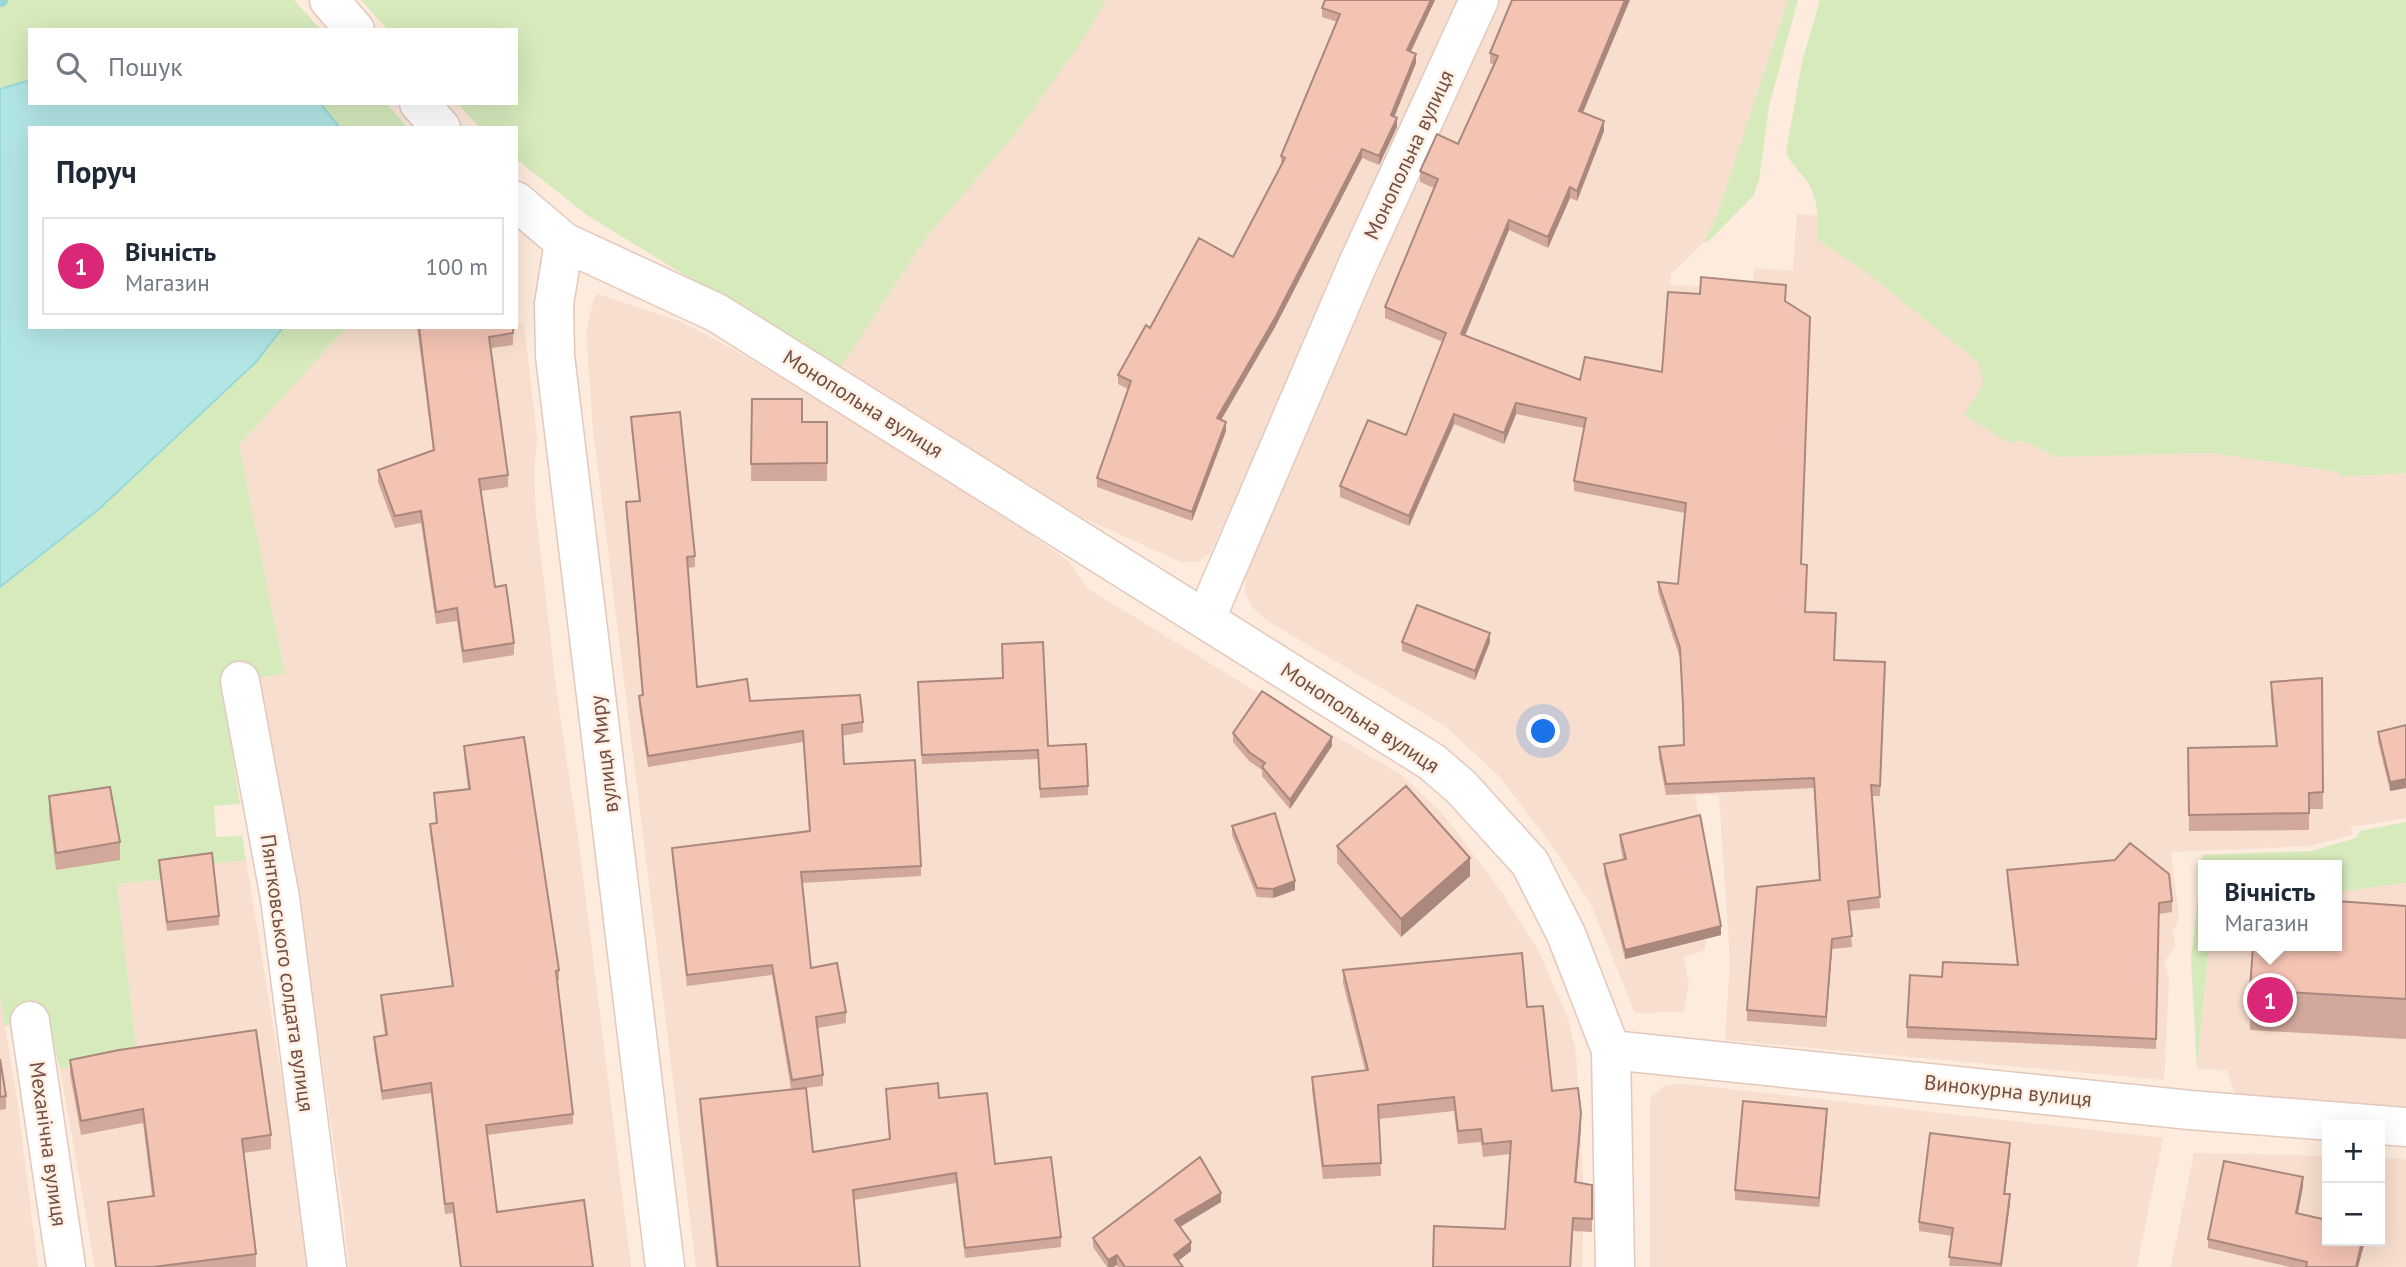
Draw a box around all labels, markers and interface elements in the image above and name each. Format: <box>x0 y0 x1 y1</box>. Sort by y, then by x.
search box <box>28 28 518 105</box>
icon: search <box>52 48 90 86</box>
text: Пошук <box>108 50 183 83</box>
street label: Монопольна вулиця <box>1357 66 1460 244</box>
text: Поруч <box>56 152 137 191</box>
text: Вічність <box>125 235 216 268</box>
text: 1 <box>74 252 88 281</box>
text: 100 m <box>426 252 488 281</box>
text: Магазин <box>125 268 210 297</box>
street label: Монопольна вулиця <box>778 343 948 464</box>
street label: Монопольна вулиця <box>1276 656 1445 779</box>
street label: вулиця Миру <box>583 694 624 814</box>
your location <box>1526 714 1560 748</box>
street label: Пянтковського солдата вулиця <box>255 832 320 1113</box>
popup <box>2198 860 2342 951</box>
text: Вічність <box>2224 875 2316 908</box>
text: Магазин <box>2224 908 2309 937</box>
pin: 1 <box>2247 974 2293 1026</box>
street label: Механічна вулиця <box>24 1060 73 1228</box>
street label: Винокурна вулиця <box>1923 1068 2093 1113</box>
map controls <box>2322 1120 2385 1246</box>
button: + <box>2322 1120 2385 1183</box>
button: − <box>2322 1183 2385 1246</box>

